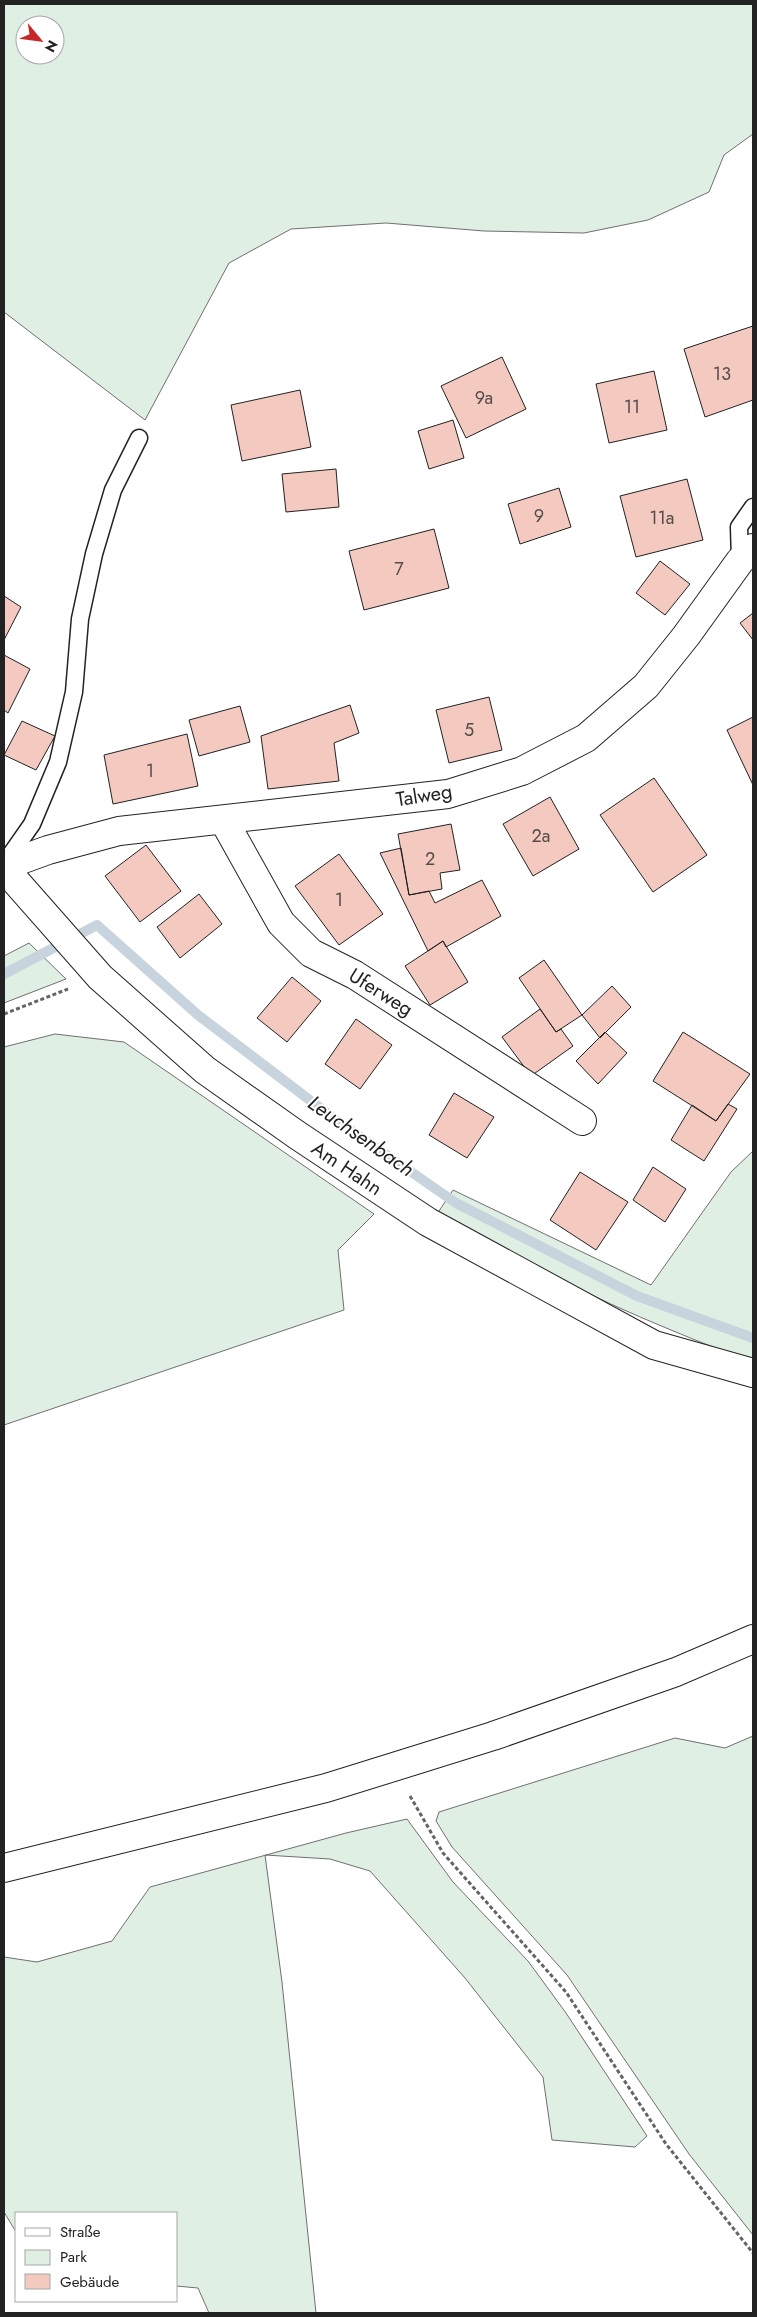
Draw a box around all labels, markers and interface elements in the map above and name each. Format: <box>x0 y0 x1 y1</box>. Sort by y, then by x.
north arrow <box>15 15 65 65</box>
text: N <box>40 37 63 56</box>
house number: 13 <box>713 361 731 387</box>
house number: 9a <box>475 385 493 411</box>
house number: 11 <box>624 394 640 420</box>
house number: 9 <box>534 503 544 529</box>
house number: 11a <box>650 505 674 531</box>
house number: 7 <box>394 556 404 582</box>
house number: 5 <box>464 717 474 743</box>
house number: 1 <box>146 758 154 784</box>
street label: Talweg <box>394 777 454 814</box>
house number: 2a <box>532 823 550 849</box>
house number: 2 <box>425 846 435 872</box>
house number: 1 <box>335 887 343 913</box>
street label: Uferweg <box>343 961 419 1024</box>
water label: Leuchsenbach <box>302 1088 420 1184</box>
street label: Am Hahn <box>306 1134 388 1203</box>
legend <box>15 2212 178 2302</box>
text: Straße <box>60 2221 101 2243</box>
text: Park <box>60 2246 87 2268</box>
text: Gebäude <box>60 2271 120 2293</box>

